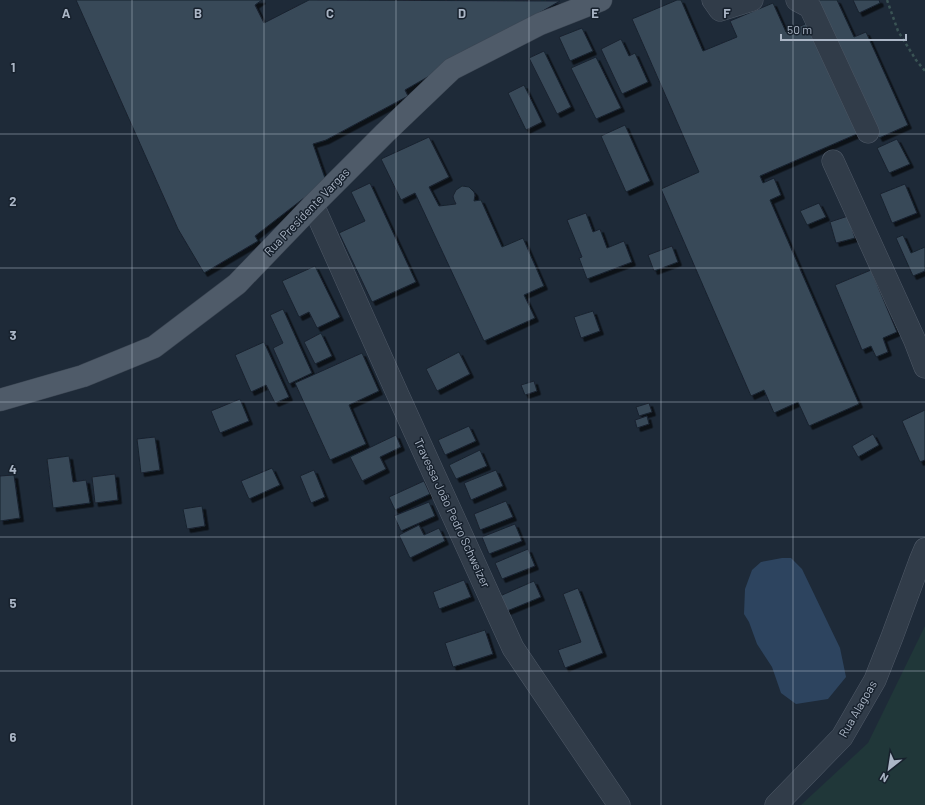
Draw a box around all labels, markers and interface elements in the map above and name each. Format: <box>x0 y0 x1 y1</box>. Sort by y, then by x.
text: A <box>62 5 71 21</box>
text: B <box>194 5 202 21</box>
text: C <box>326 5 334 21</box>
text: D <box>458 5 466 21</box>
text: E <box>591 5 599 21</box>
text: F <box>723 5 731 21</box>
scale bar <box>781 16 906 42</box>
text: 50 m <box>787 22 812 36</box>
text: 1 <box>11 59 15 75</box>
street label: Rua Presidente Vargas <box>261 164 352 258</box>
text: 2 <box>9 193 17 209</box>
text: 3 <box>9 327 17 343</box>
street label: Travessa João Pedro Schweizer <box>412 436 494 590</box>
text: 4 <box>9 461 17 477</box>
text: 5 <box>9 595 17 611</box>
street label: Rua Alagoas <box>835 677 879 739</box>
text: 6 <box>10 729 17 745</box>
north arrow <box>869 749 909 789</box>
text: N <box>877 771 890 786</box>

